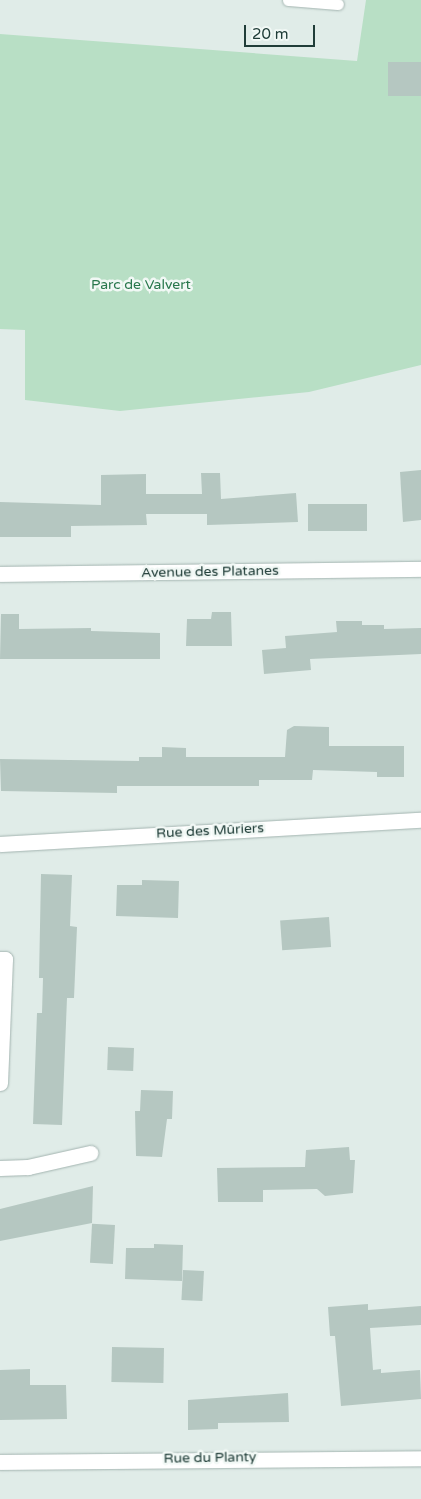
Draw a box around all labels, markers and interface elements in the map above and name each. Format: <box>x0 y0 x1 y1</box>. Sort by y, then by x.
scale bar <box>246 15 317 47</box>
text: 20 m <box>252 25 289 43</box>
park label: Parc de Valvert <box>91 277 191 293</box>
street label: Avenue des Platanes <box>141 562 279 582</box>
street label: Rue des Mûriers <box>156 820 264 842</box>
street label: Rue du Planty <box>163 1449 257 1467</box>

